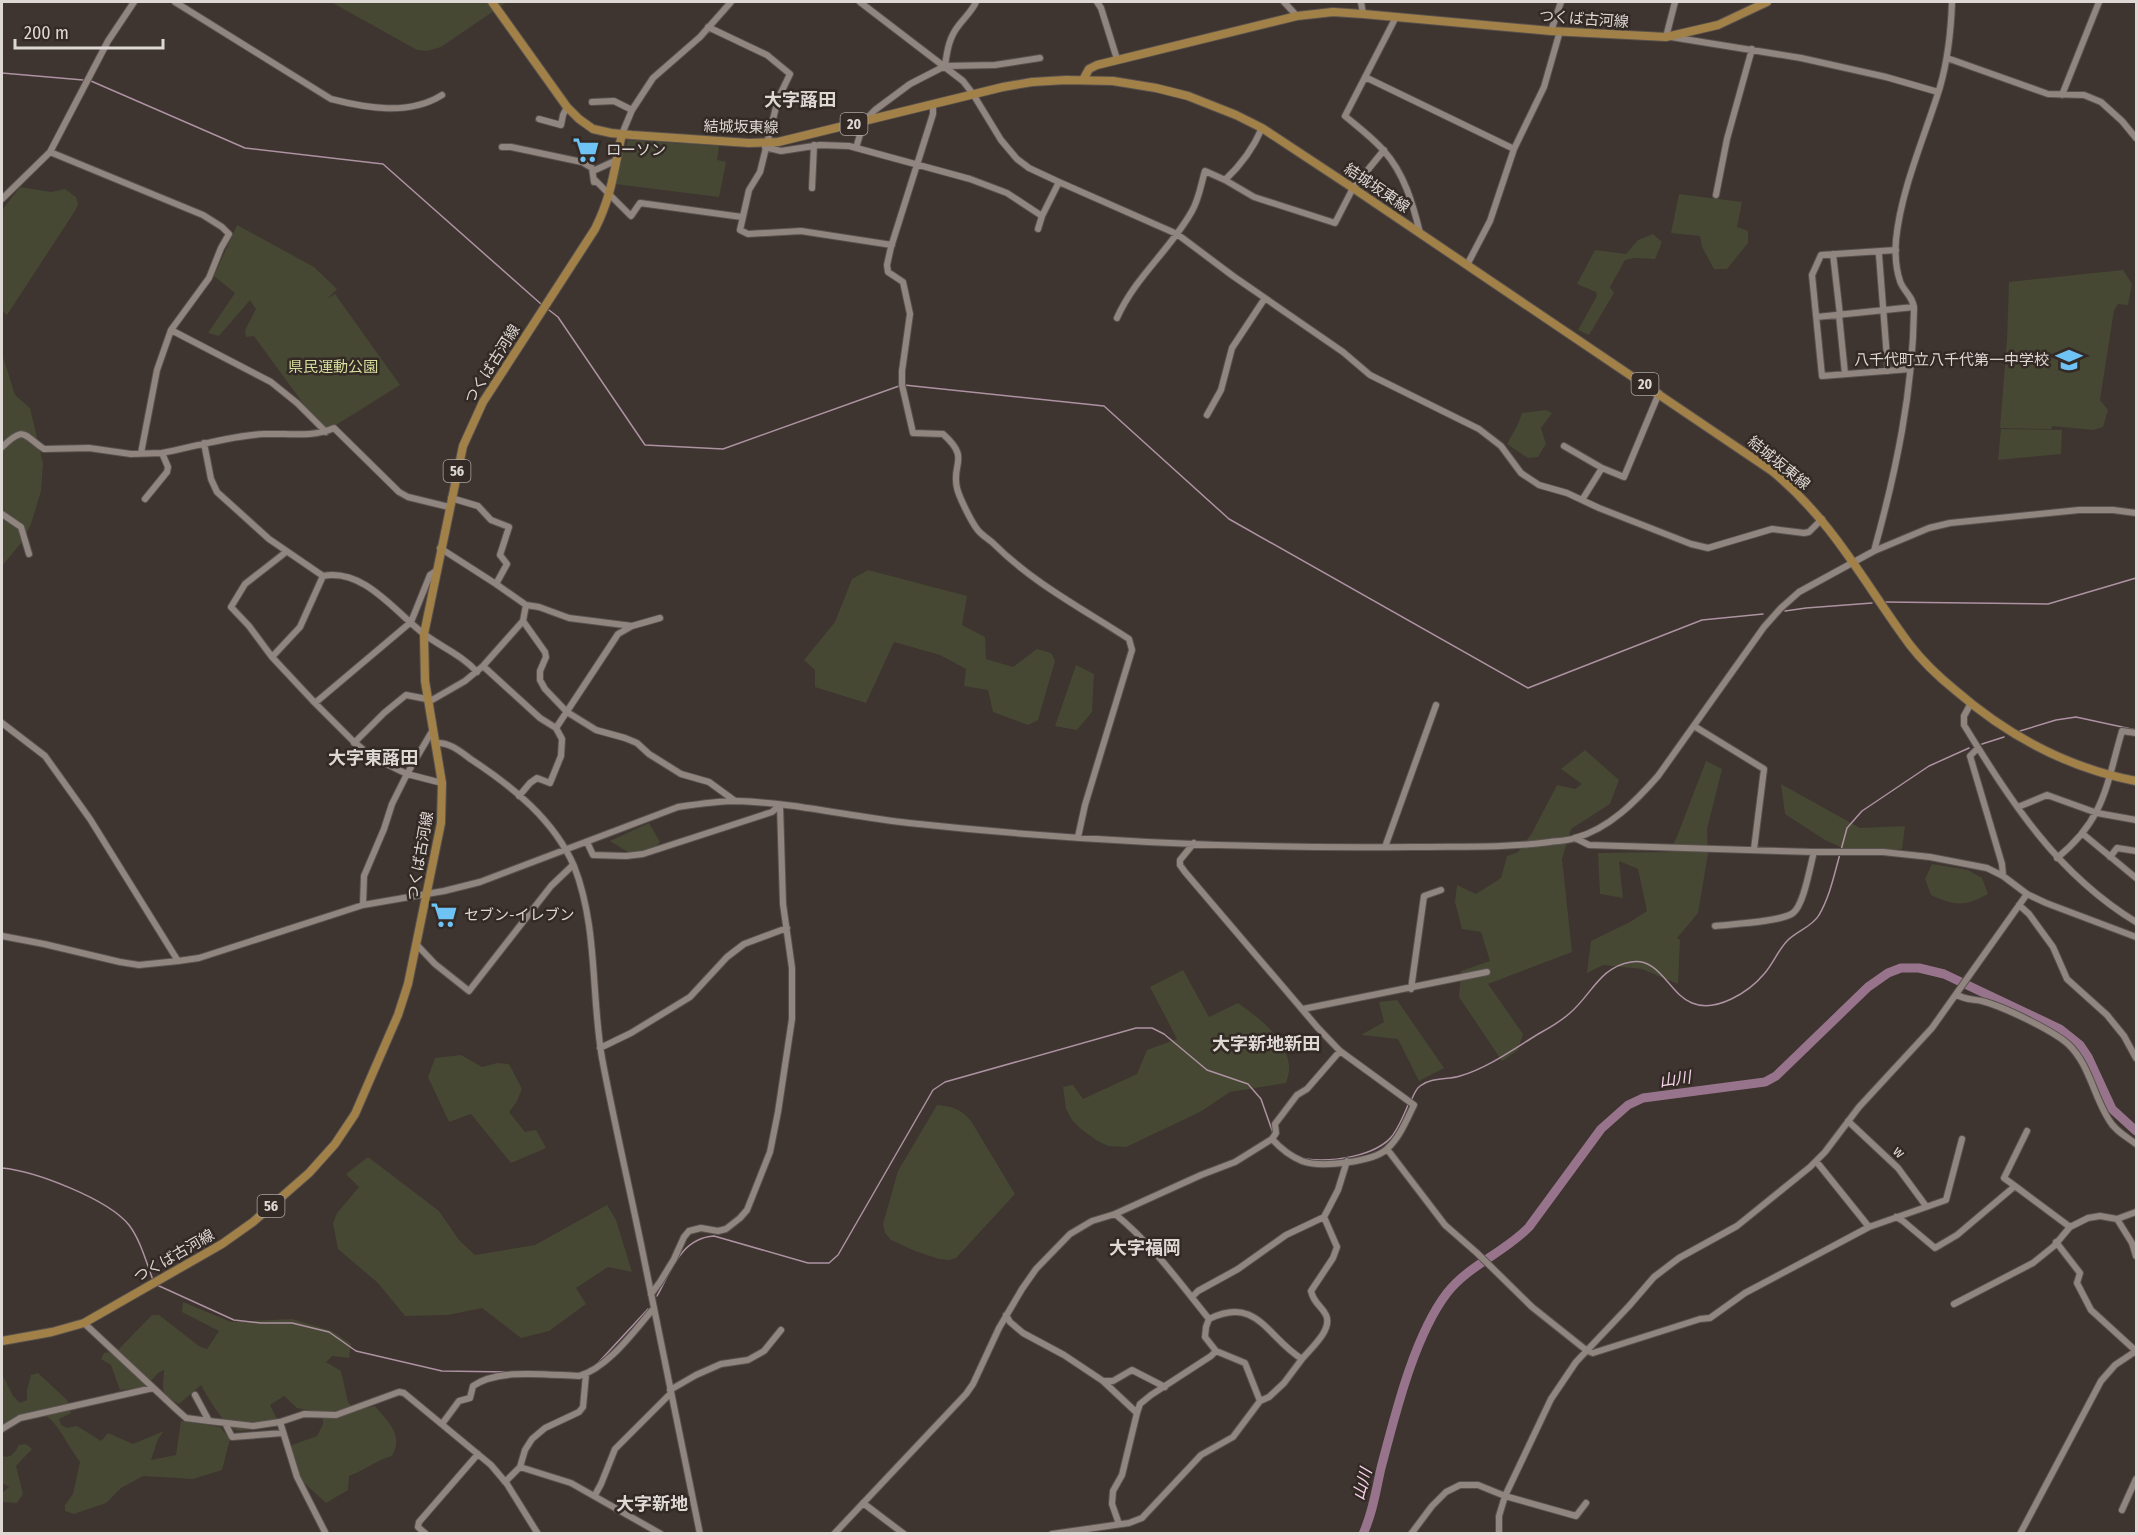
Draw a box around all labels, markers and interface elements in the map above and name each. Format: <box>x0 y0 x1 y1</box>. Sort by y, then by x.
street label: つくば古河線 <box>1538 7 1630 31</box>
scale bar <box>15 12 164 50</box>
text: 200 m <box>24 22 69 44</box>
district label: 大字蕗田 <box>764 89 836 111</box>
road number: 20 <box>840 113 868 135</box>
street label: 結城坂東線 <box>703 117 779 137</box>
supermarket icon: ローソン <box>571 135 601 165</box>
place label: ローソン <box>606 141 666 159</box>
street label: 結城坂東線 <box>1341 160 1413 216</box>
street label: つくば古河線 <box>461 321 523 407</box>
school or university icon: 八千代町立八千代第一中学校 <box>2054 345 2084 375</box>
place label: 八千代町立八千代第一中学校 <box>1854 351 2049 369</box>
park label: 県民運動公園 <box>288 358 378 376</box>
road number: 20 <box>1632 373 1658 395</box>
street label: 結城坂東線 <box>1744 432 1814 494</box>
road number: 56 <box>444 460 470 482</box>
district label: 大字東蕗田 <box>328 747 418 769</box>
street label: つくば古河線 <box>403 810 437 902</box>
supermarket icon: セブン-イレブン <box>429 900 459 930</box>
place label: セブン-イレブン <box>464 906 575 924</box>
district label: 大字新地新田 <box>1212 1033 1320 1055</box>
water label: 山川 <box>1658 1067 1694 1091</box>
street label: w <box>1889 1142 1909 1162</box>
road number: 56 <box>258 1195 284 1217</box>
street label: つくば古河線 <box>131 1226 217 1286</box>
district label: 大字福岡 <box>1109 1237 1181 1259</box>
water label: 山川 <box>1348 1464 1376 1502</box>
district label: 大字新地 <box>616 1493 688 1515</box>

